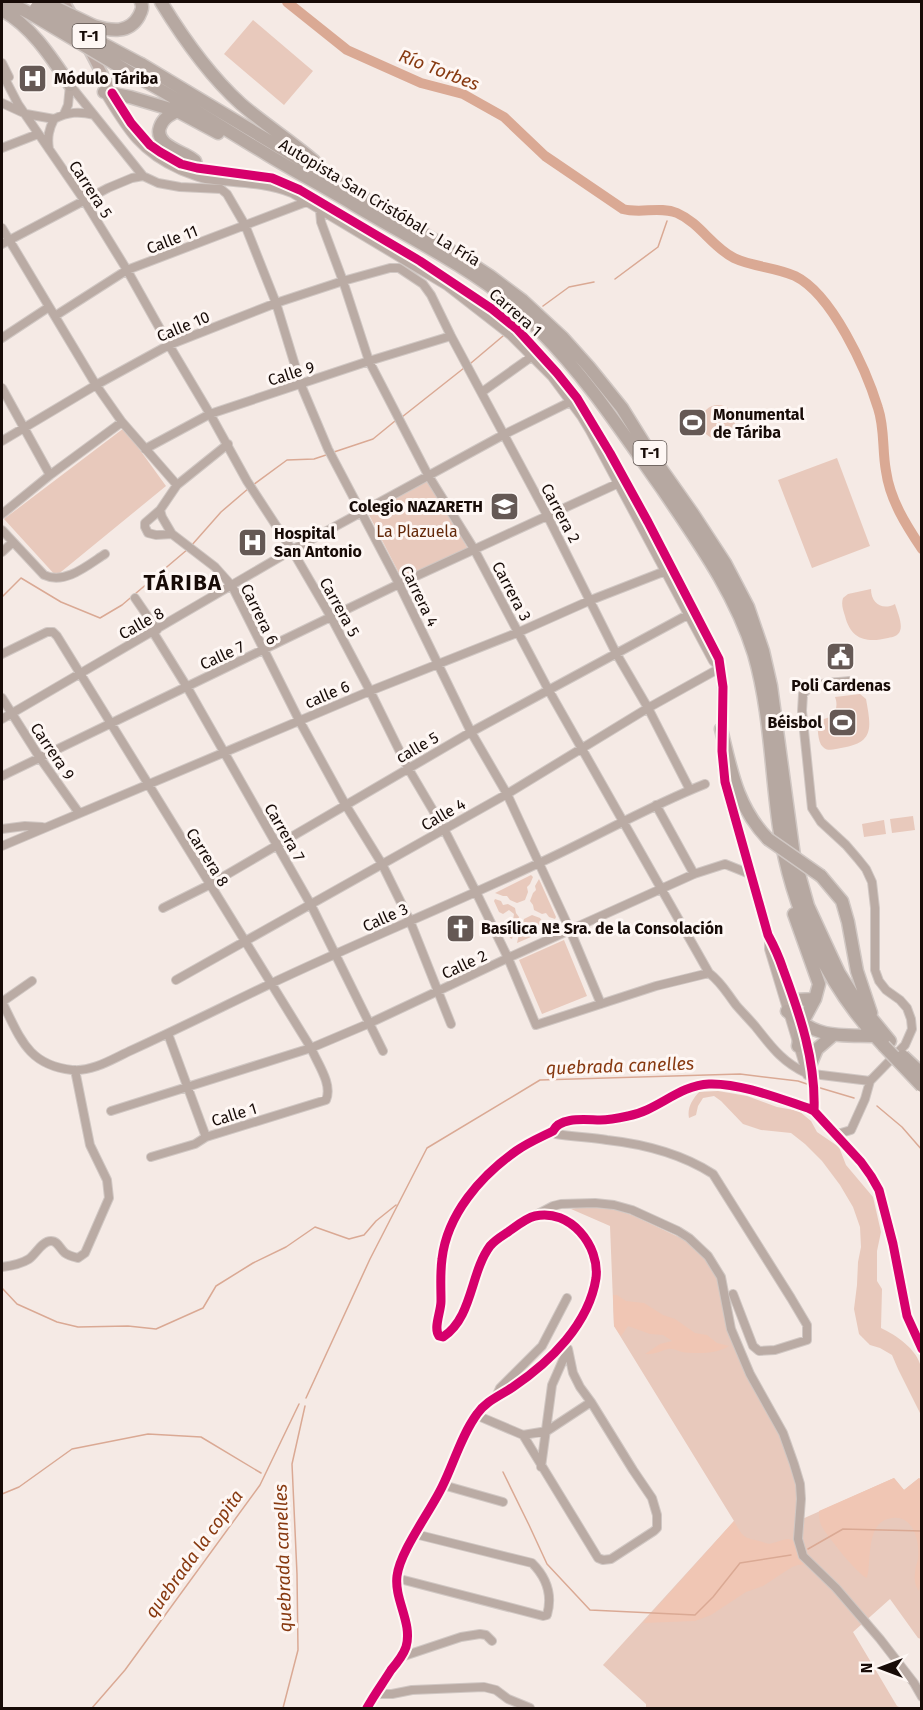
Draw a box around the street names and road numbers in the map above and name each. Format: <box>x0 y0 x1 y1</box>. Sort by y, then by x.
road number: T-1 <box>72 24 106 48</box>
street label: Autopista San Cristóbal - La Fría <box>276 135 484 270</box>
street label: Carrera 5 <box>65 157 116 222</box>
street label: Calle 11 <box>144 221 200 258</box>
street label: Carrera 1 <box>485 284 546 340</box>
street label: Calle 10 <box>154 307 212 346</box>
street label: Calle 9 <box>265 357 317 390</box>
road number: T-1 <box>634 441 666 465</box>
street label: Carrera 2 <box>537 480 584 546</box>
street label: Carrera 3 <box>488 558 535 624</box>
street label: Carrera 4 <box>397 563 443 630</box>
street label: Carrera 5 <box>316 574 364 640</box>
street label: Carrera 6 <box>237 581 282 648</box>
street label: Calle 8 <box>115 603 167 643</box>
street label: Calle 7 <box>197 637 247 674</box>
street label: calle 6 <box>302 677 352 712</box>
street label: Carrera 9 <box>27 719 79 784</box>
street label: calle 5 <box>392 728 442 767</box>
street label: Calle 4 <box>418 794 469 835</box>
street label: Carrera 7 <box>260 800 309 865</box>
street label: Carrera 8 <box>182 824 233 890</box>
street label: Calle 3 <box>360 899 411 936</box>
street label: Calle 2 <box>439 946 490 983</box>
street label: Calle 1 <box>209 1099 259 1130</box>

